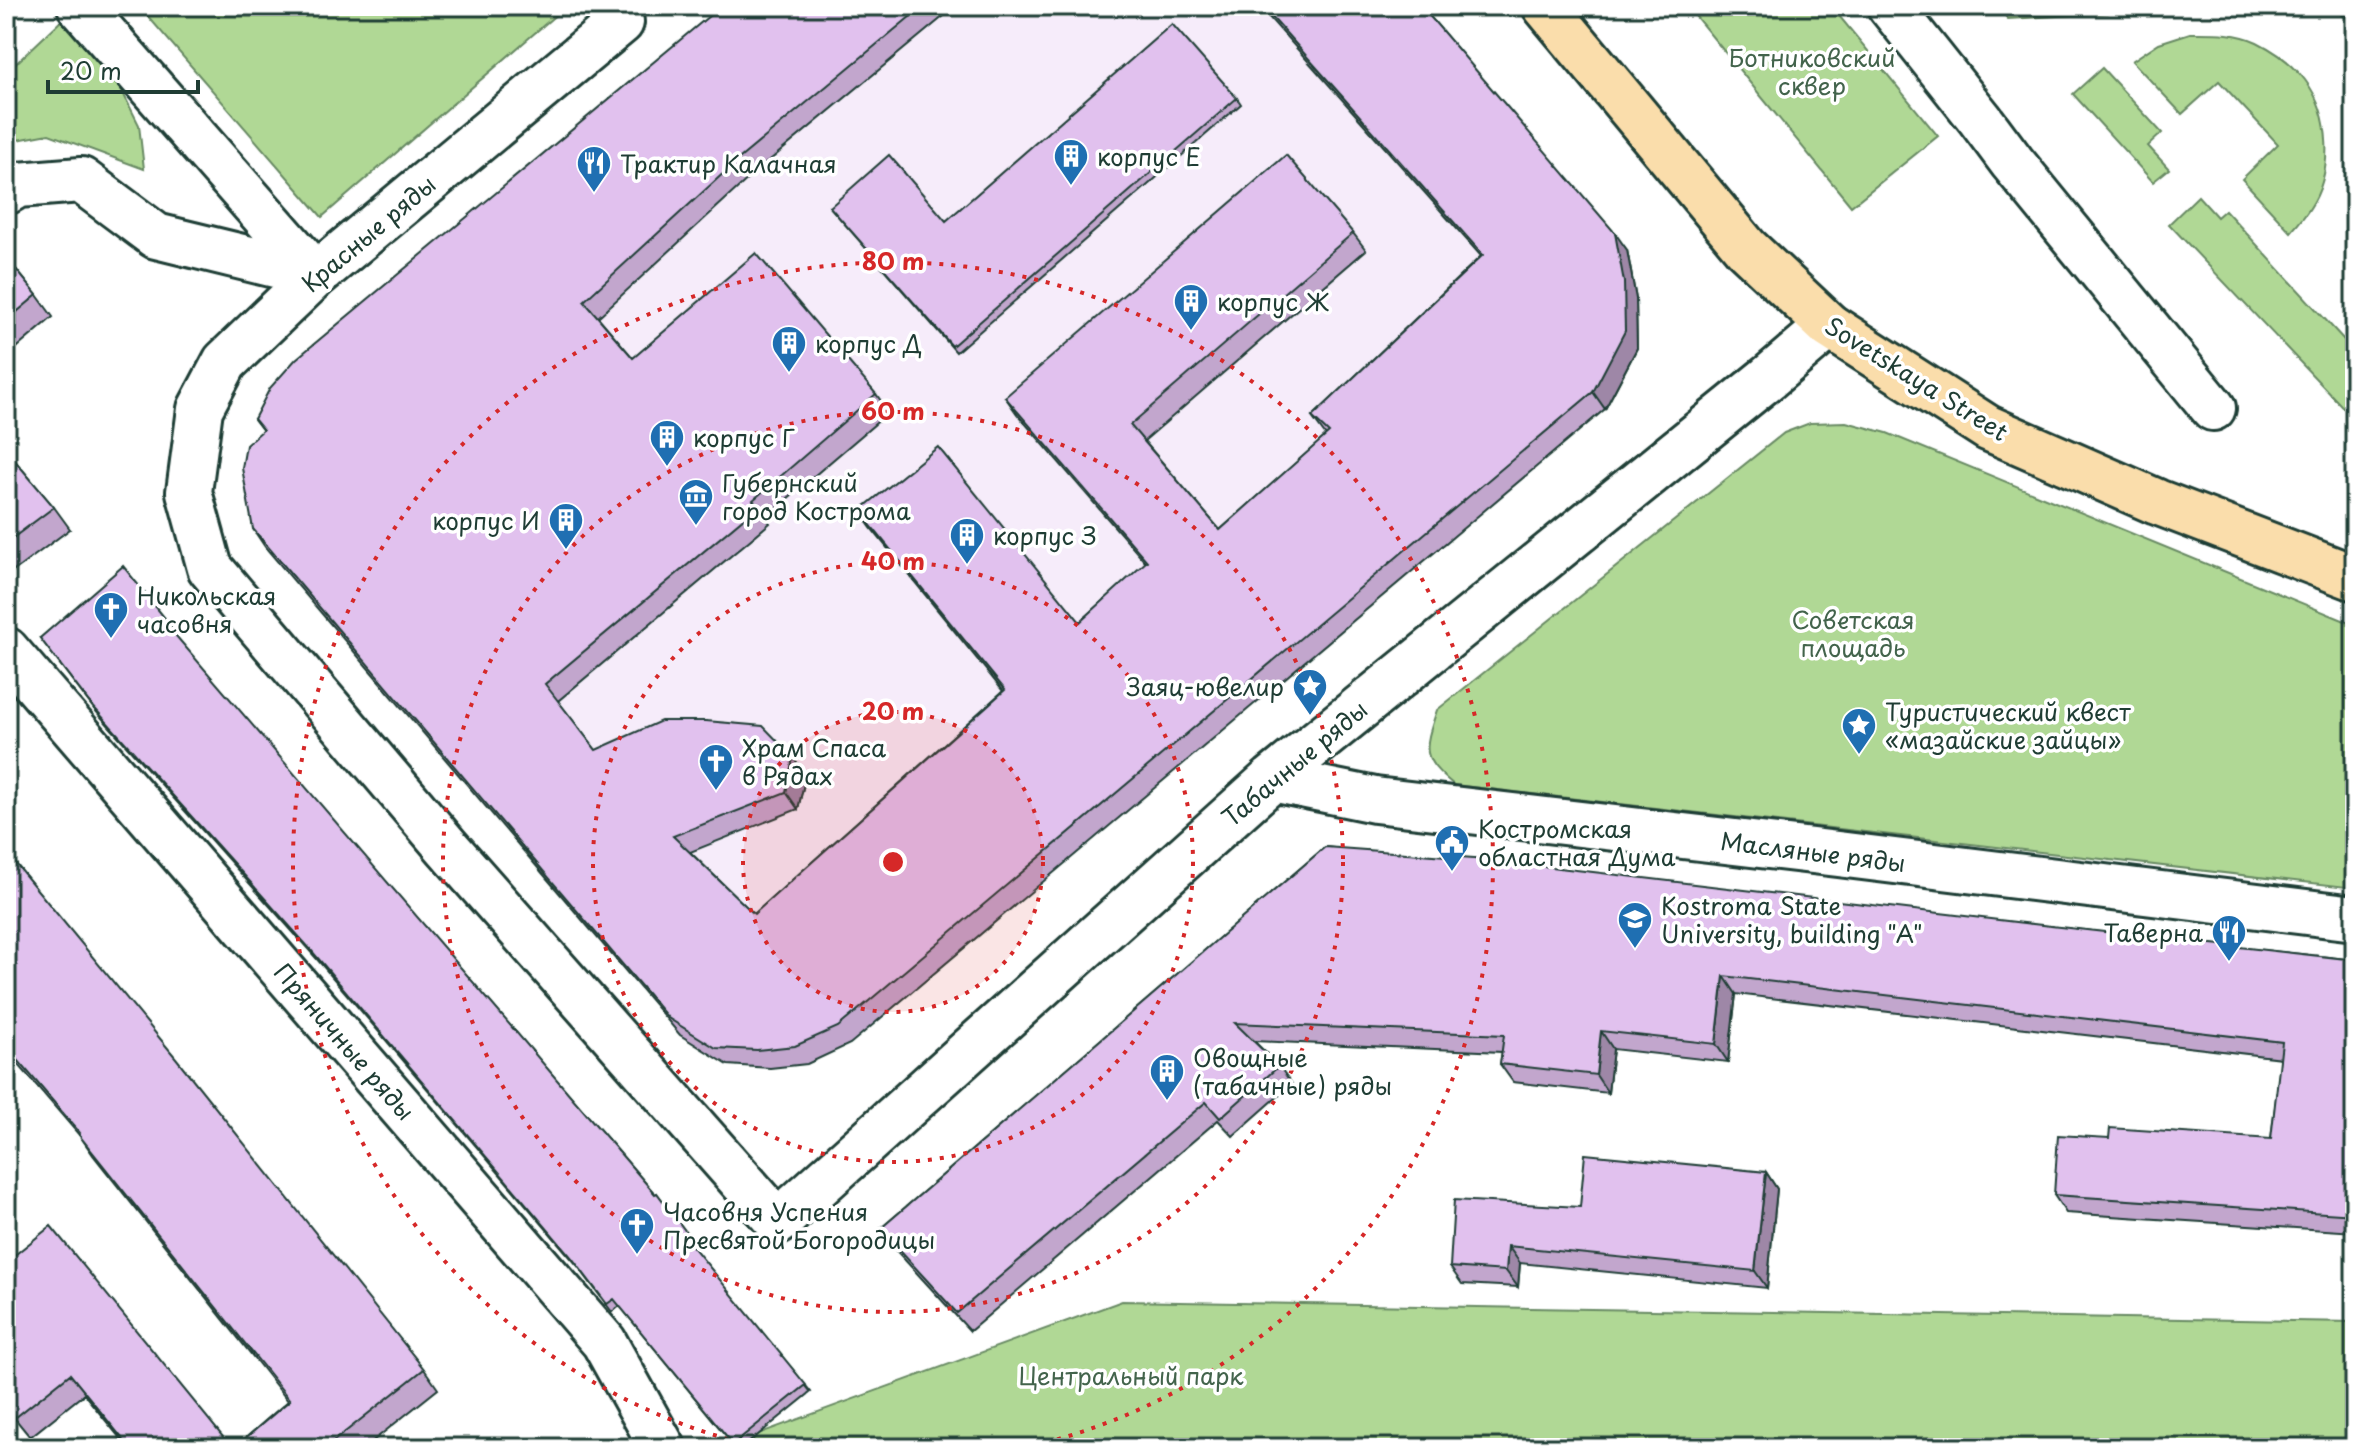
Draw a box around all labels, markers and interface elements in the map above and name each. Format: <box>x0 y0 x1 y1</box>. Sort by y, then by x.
park label: Ботниковский сквер <box>1729 39 1895 103</box>
scale bar <box>48 44 198 94</box>
text: 20 m <box>60 52 122 88</box>
building icon: корпус Е <box>1052 137 1090 187</box>
place label: корпус Е <box>1097 138 1201 174</box>
restaurant icon: Трактир Калачная <box>575 144 613 194</box>
place label: Трактир Калачная <box>620 145 837 181</box>
street label: Красные ряды <box>293 166 443 300</box>
text: 80 m <box>862 242 924 278</box>
building icon: корпус Ж <box>1172 282 1210 332</box>
place label: корпус Ж <box>1217 283 1329 319</box>
street label: Sovetskaya Street <box>1818 307 2016 449</box>
building icon: корпус Д <box>770 324 808 374</box>
place label: корпус Д <box>815 325 922 361</box>
text: 60 m <box>861 392 925 428</box>
building icon: корпус Г <box>648 418 686 468</box>
place label: корпус Г <box>693 419 795 455</box>
place label: Губернский город Кострома <box>722 464 911 528</box>
museum icon: Губернский город Кострома <box>677 477 715 527</box>
building icon: корпус И <box>547 501 585 551</box>
place label: корпус И <box>432 502 540 538</box>
building icon: корпус З <box>948 516 986 566</box>
place label: корпус З <box>993 517 1097 553</box>
text: 40 m <box>861 542 925 578</box>
place label: Никольская часовня <box>137 577 276 641</box>
church icon: Никольская часовня <box>92 590 130 640</box>
park label: Советская площадь <box>1791 601 1915 665</box>
place icon: Заяц-ювелир <box>1291 667 1329 717</box>
place label: Заяц-ювелир <box>1127 668 1284 704</box>
street label: Табачные ряды <box>1213 691 1375 835</box>
text: 20 m <box>862 692 924 728</box>
place label: Туристический квест «мазайские зайцы» <box>1885 693 2131 757</box>
place icon: Туристический квест «мазайские зайцы» <box>1840 706 1878 756</box>
place label: Храм Спаса в Рядах <box>742 729 886 793</box>
church icon: Храм Спаса в Рядах <box>697 742 735 792</box>
place label: Костромская областная Дума <box>1478 810 1676 874</box>
street label: Масляные ряды <box>1719 822 1907 880</box>
public building icon: Костромская областная Дума <box>1433 823 1471 873</box>
centre of rings <box>879 848 907 876</box>
place label: Kostroma State University, building "A" <box>1661 887 1923 951</box>
school or university icon: Kostroma State University, building "A" <box>1616 900 1654 950</box>
restaurant icon: Таверна <box>2210 913 2248 963</box>
place label: Таверна <box>2104 914 2203 950</box>
street label: Пряничные ряды <box>266 954 424 1128</box>
place label: Овощные (табачные) ряды <box>1193 1039 1392 1103</box>
building icon: Овощные (табачные) ряды <box>1148 1052 1186 1102</box>
place label: Часовня Успения Пресвятой Богородицы <box>663 1193 935 1257</box>
church icon: Часовня Успения Пресвятой Богородицы <box>618 1206 656 1256</box>
park label: Центральный парк <box>1018 1357 1244 1393</box>

